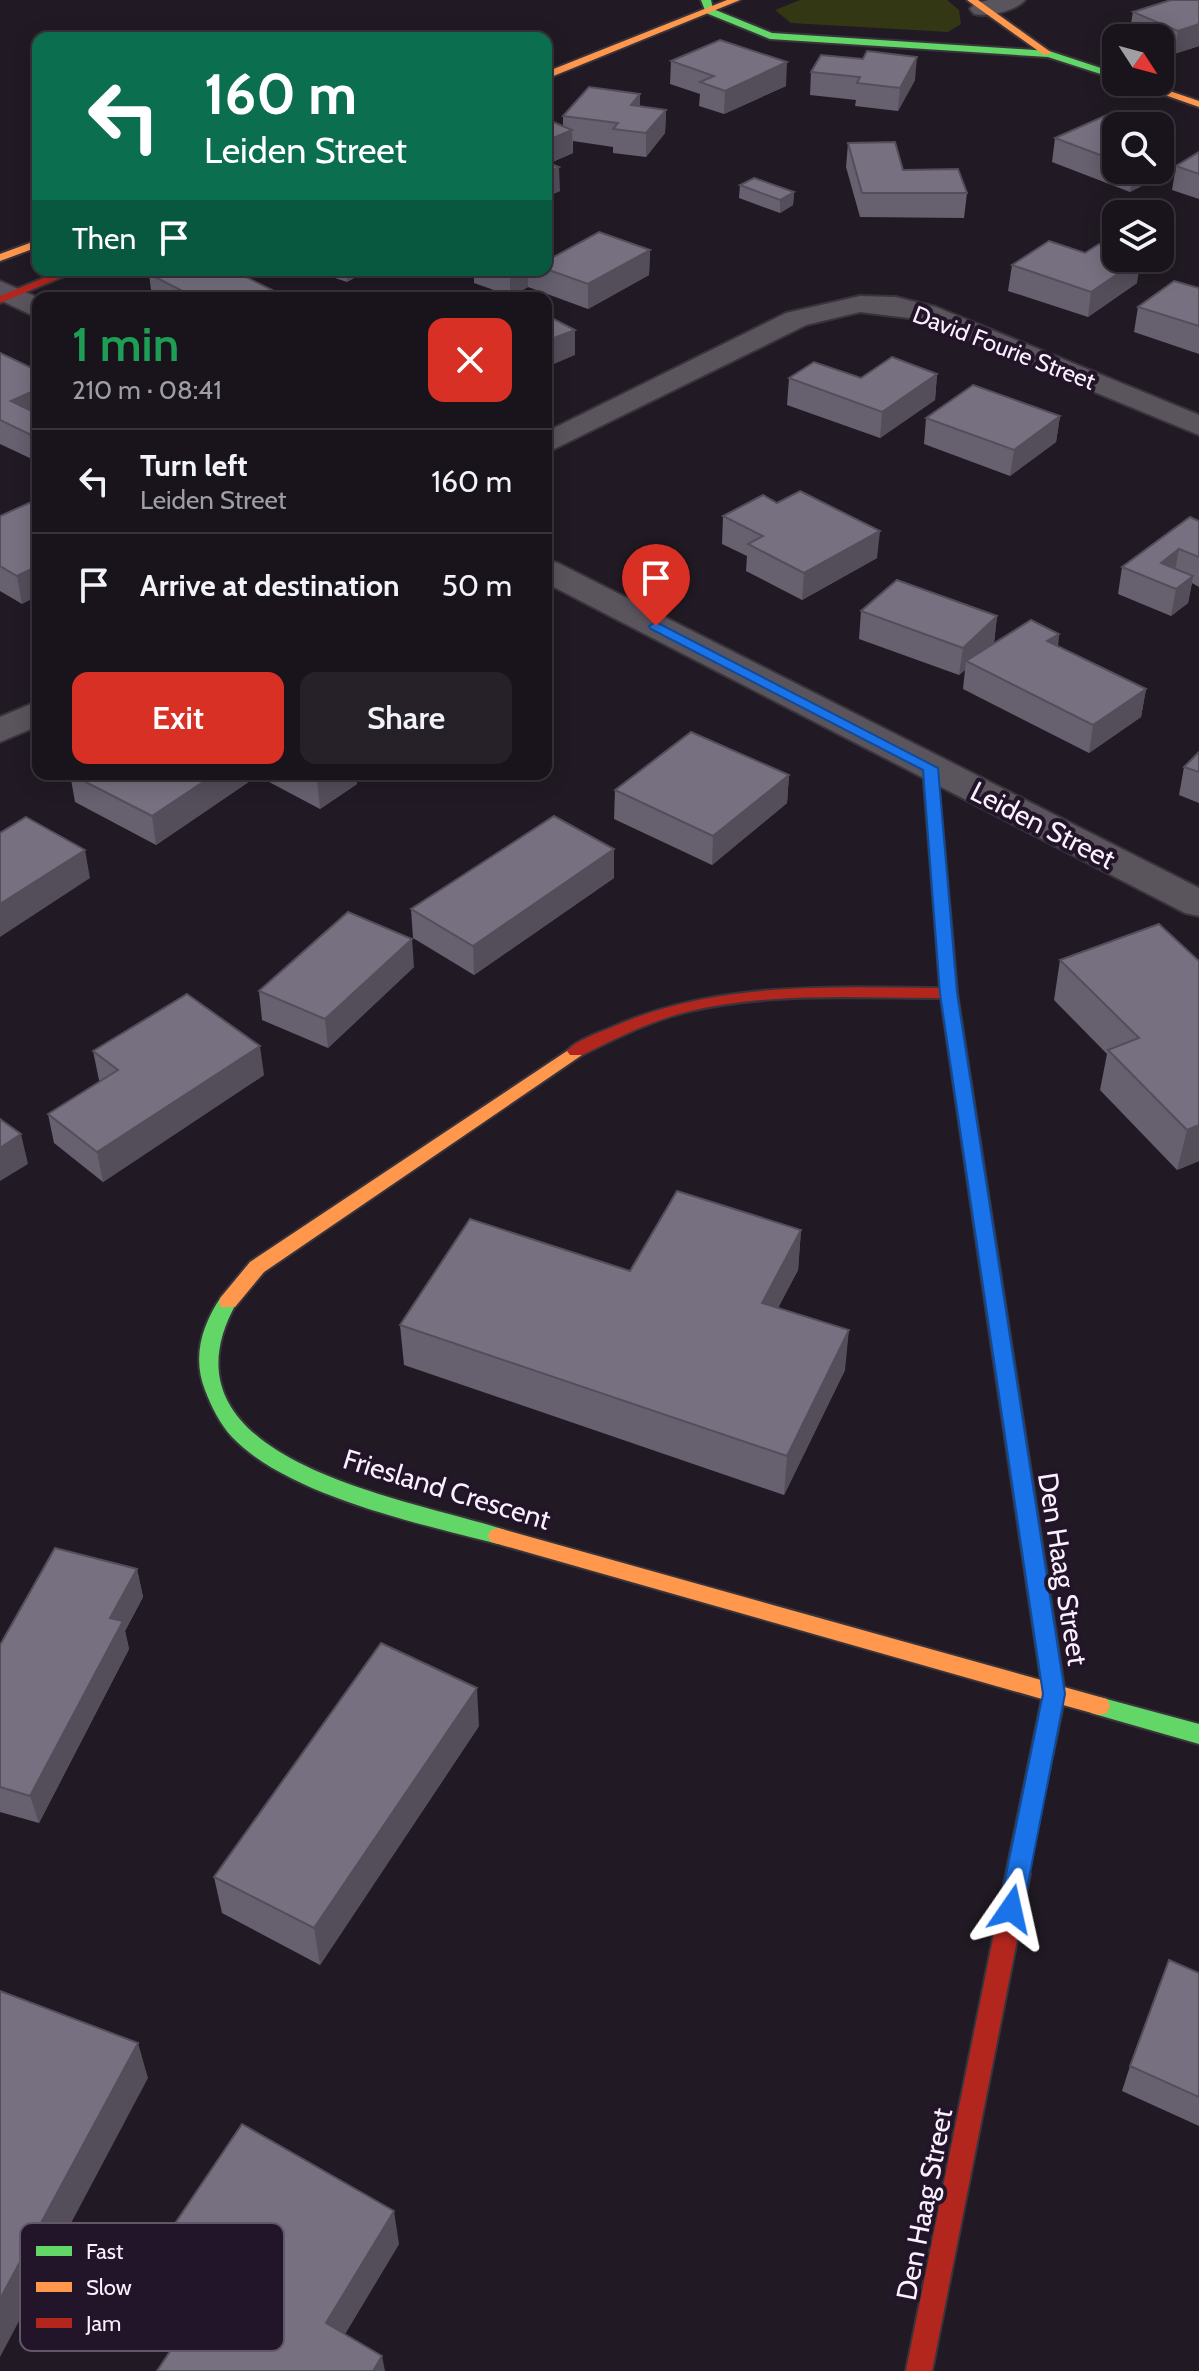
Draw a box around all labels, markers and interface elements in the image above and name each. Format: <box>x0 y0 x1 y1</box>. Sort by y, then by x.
north arrow <box>1102 24 1174 96</box>
map controls <box>1102 24 1174 272</box>
text: 160 m <box>204 60 357 128</box>
icon: left <box>72 64 176 168</box>
button: search <box>1102 112 1174 184</box>
text: Leiden Street <box>204 128 407 172</box>
button: layers <box>1102 200 1174 272</box>
icon: arrive <box>152 216 196 260</box>
text: Then <box>72 220 136 257</box>
street label: David Fourie Street <box>909 299 1100 396</box>
text: 1 min <box>72 315 179 373</box>
button: close <box>428 318 512 402</box>
text: 210 m · 08:41 <box>72 374 222 406</box>
text: Turn left <box>140 447 248 484</box>
icon: left <box>72 459 116 503</box>
text: 160 m <box>431 463 512 500</box>
text: Leiden Street <box>140 484 287 516</box>
pin <box>622 544 690 626</box>
icon: arrive <box>634 556 678 600</box>
icon: arrive <box>72 563 116 607</box>
text: Arrive at destination <box>140 567 400 604</box>
text: 50 m <box>442 567 512 604</box>
button: Exit <box>72 672 284 764</box>
button: Share <box>300 672 512 764</box>
street label: Leiden Street <box>965 774 1121 876</box>
street label: Friesland Crescent <box>339 1441 555 1537</box>
street label: Den Haag Street <box>1031 1470 1095 1668</box>
position arrow <box>969 1867 1053 1951</box>
street label: Den Haag Street <box>889 2105 959 2303</box>
legend <box>20 2223 284 2351</box>
text: Fast <box>86 2238 124 2265</box>
text: Slow <box>86 2274 132 2301</box>
text: Jam <box>85 2310 121 2337</box>

